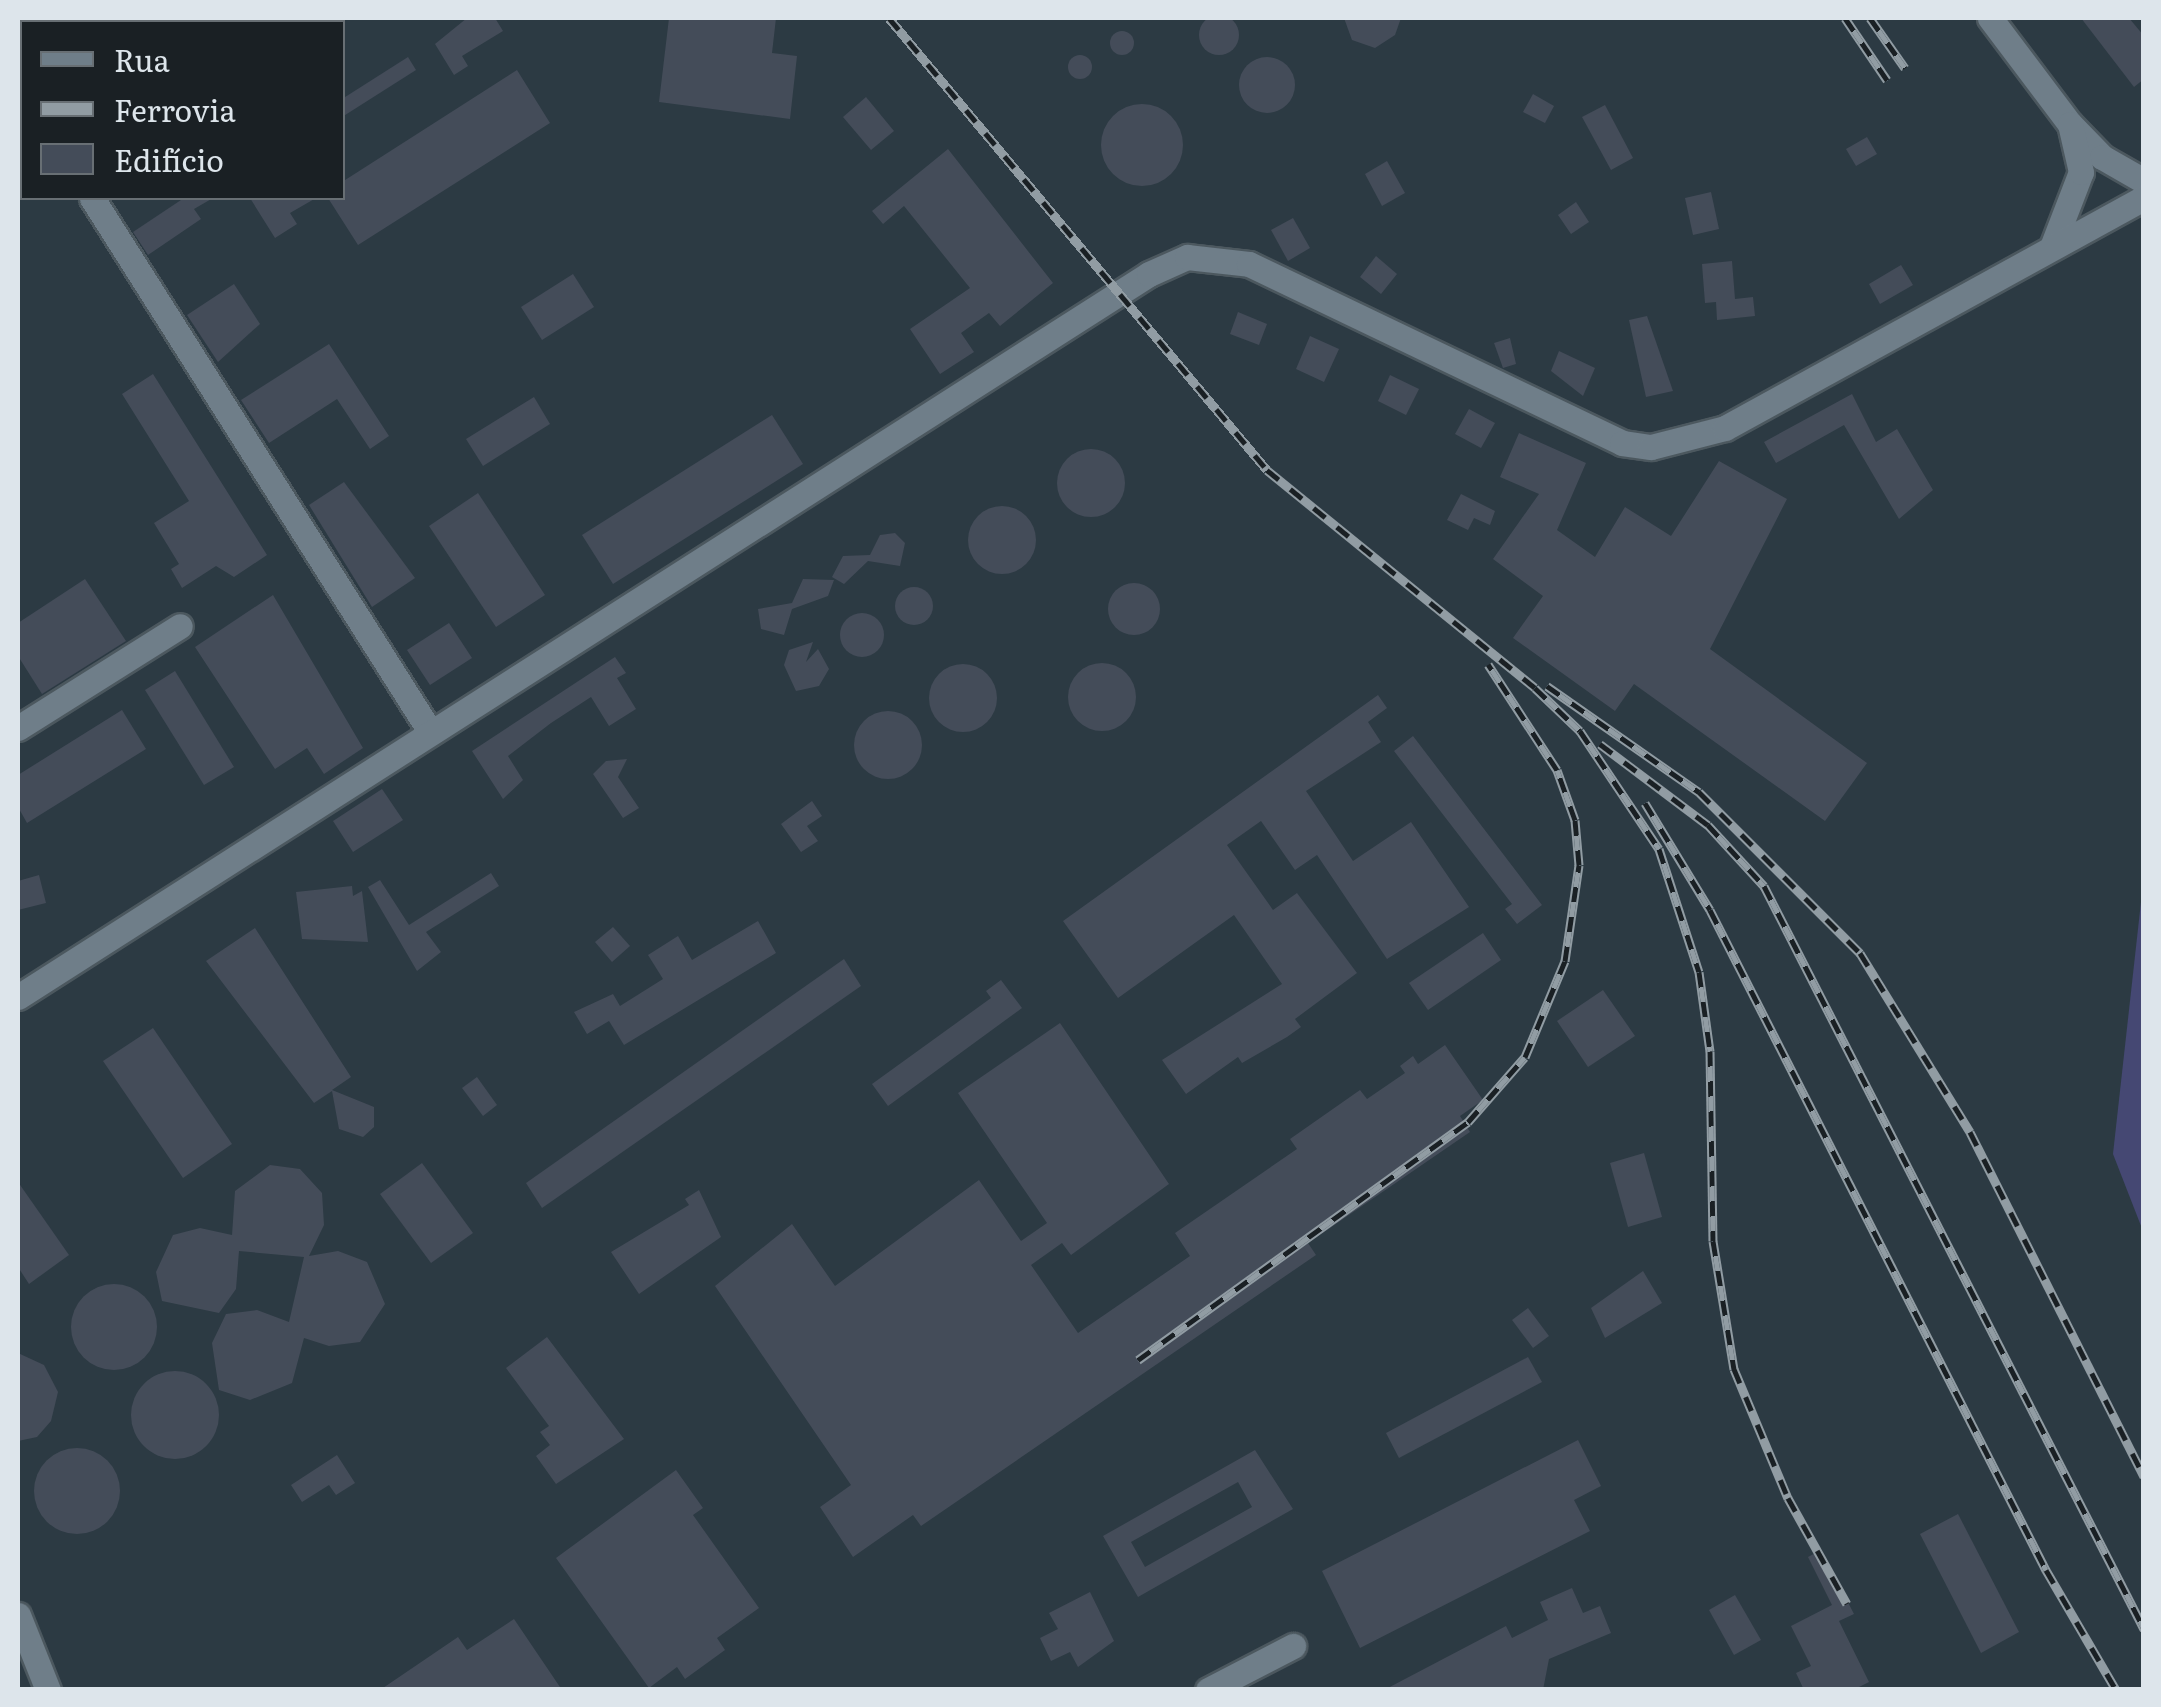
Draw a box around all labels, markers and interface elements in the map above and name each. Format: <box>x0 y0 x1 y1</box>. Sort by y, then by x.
legend <box>20 20 345 200</box>
text: Rua <box>114 37 170 81</box>
text: Ferrovia <box>114 87 236 131</box>
text: Edifício <box>114 137 224 181</box>

